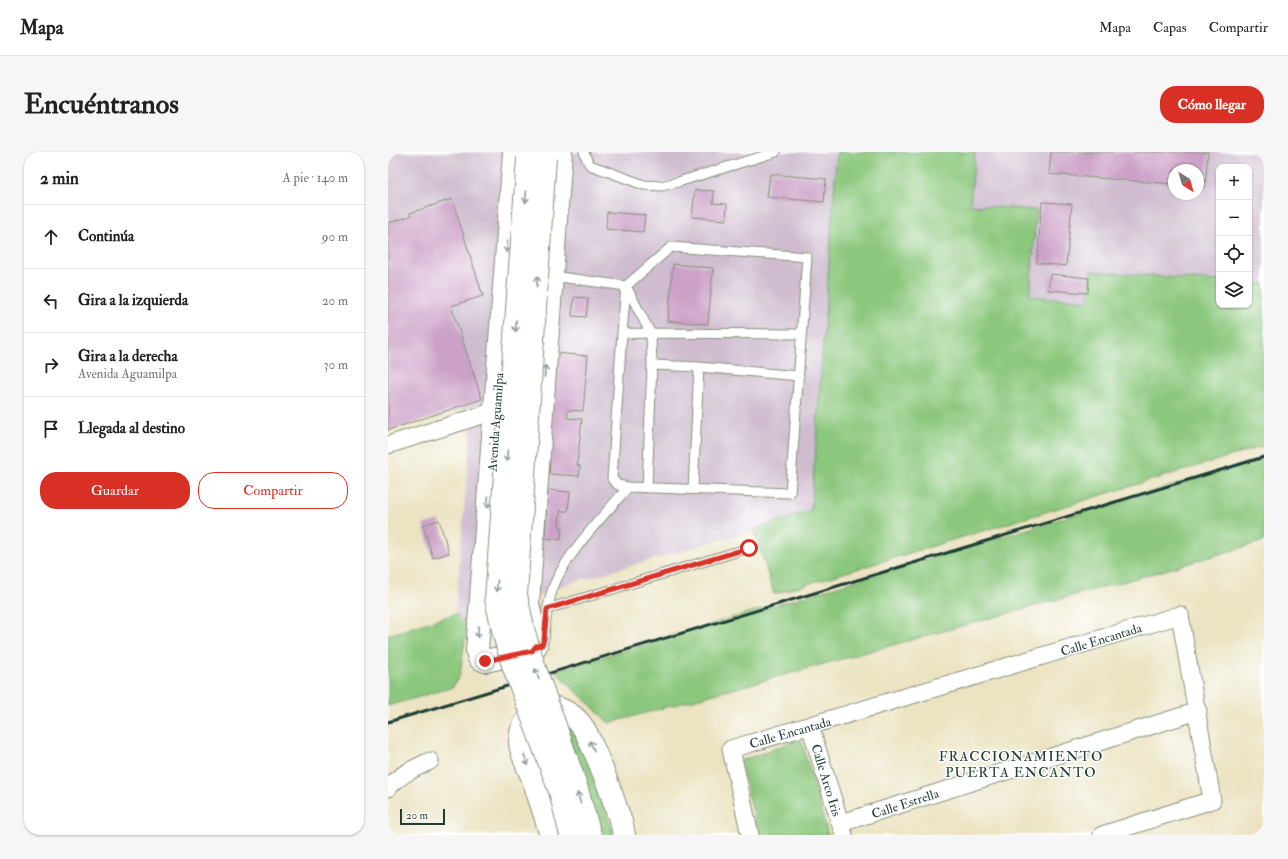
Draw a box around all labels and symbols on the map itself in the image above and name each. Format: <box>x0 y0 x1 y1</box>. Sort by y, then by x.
north arrow <box>1168 164 1204 200</box>
one-way arrow <box>522 190 529 203</box>
one-way arrow <box>504 240 511 253</box>
one-way arrow <box>533 276 540 289</box>
one-way arrow <box>513 319 520 332</box>
one-way arrow <box>542 365 549 378</box>
street label: Avenida Aguamilpa <box>484 371 508 473</box>
one-way arrow <box>503 449 510 462</box>
one-way arrow <box>485 495 492 508</box>
route start <box>740 539 758 557</box>
one-way arrow <box>494 579 501 592</box>
street label: Calle Encantada <box>1059 620 1144 660</box>
one-way arrow <box>475 625 482 638</box>
route end <box>476 652 494 670</box>
one-way arrow <box>533 669 541 681</box>
street label: Calle Encantada <box>748 713 834 752</box>
one-way arrow <box>588 740 595 752</box>
street label: Calle Arco Iris <box>807 742 845 819</box>
district label: FRACCIONAMIENTO PUERTA ENCANTO <box>939 748 1103 781</box>
one-way arrow <box>522 753 530 765</box>
street label: Calle Estrella <box>870 785 942 822</box>
one-way arrow <box>575 791 582 804</box>
scale bar <box>400 807 445 826</box>

